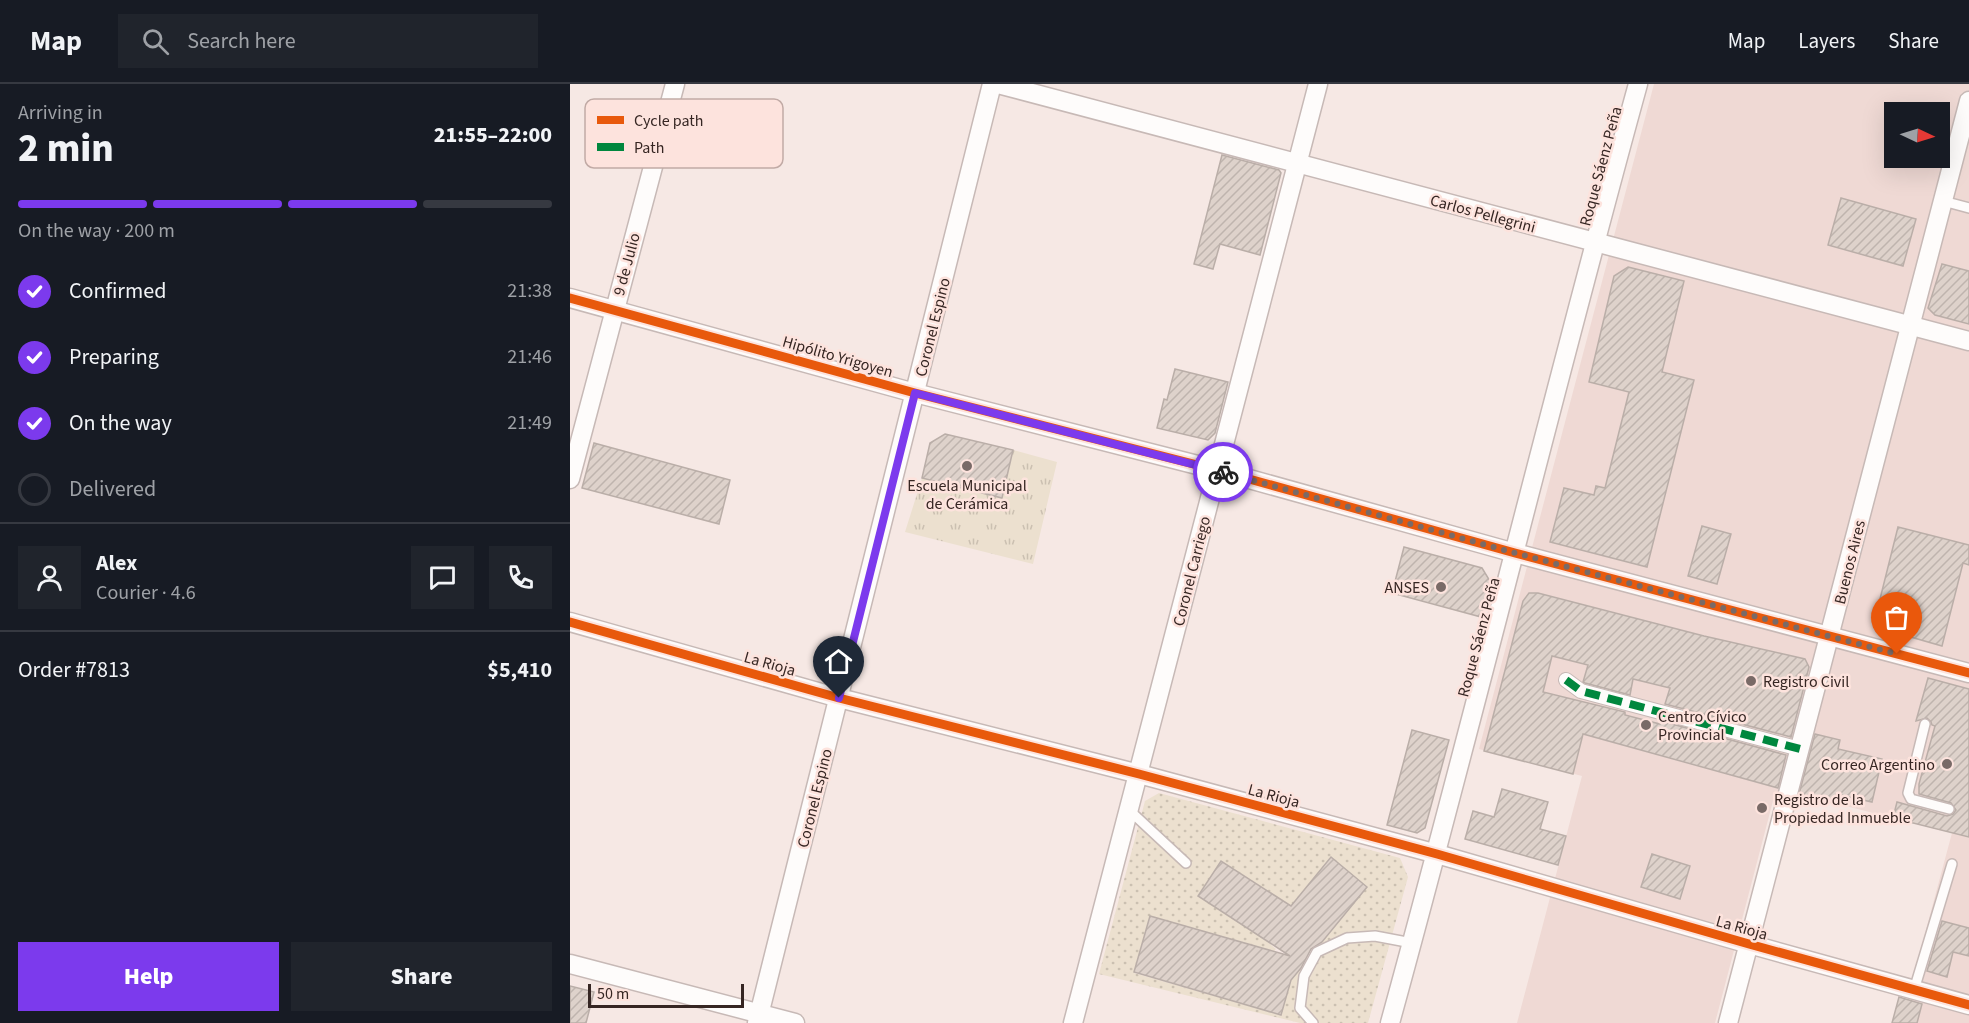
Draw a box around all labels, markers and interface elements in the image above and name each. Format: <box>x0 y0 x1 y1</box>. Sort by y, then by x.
search box <box>118 14 538 68</box>
text: Map <box>30 21 82 61</box>
icon: search <box>139 25 172 58</box>
text: Search here <box>187 25 296 57</box>
text: Map <box>1728 26 1765 56</box>
text: Layers <box>1798 26 1855 56</box>
text: Share <box>1888 26 1939 56</box>
text: Arriving in <box>18 99 103 127</box>
legend <box>585 99 783 168</box>
north arrow <box>1884 102 1950 168</box>
map controls <box>1884 102 1950 168</box>
street label: Roque Sáenz Peña <box>1574 104 1628 229</box>
text: Cycle path <box>634 110 703 132</box>
text: 21:55–22:00 <box>434 119 552 151</box>
text: 2 min <box>18 121 114 177</box>
text: Path <box>634 137 664 159</box>
street label: Carlos Pellegrini <box>1428 189 1538 239</box>
text: On the way · 200 m <box>18 217 175 245</box>
street label: 9 de Julio <box>608 230 646 298</box>
icon: check <box>18 275 51 308</box>
text: Confirmed <box>69 275 166 307</box>
street label: Coronel Espino <box>910 275 956 379</box>
text: 21:38 <box>507 277 552 305</box>
street label: Hipólito Yrigoyen <box>780 331 896 383</box>
icon: check <box>18 341 51 374</box>
text: Preparing <box>69 341 159 373</box>
text: 21:46 <box>507 343 552 371</box>
icon: check <box>18 407 51 440</box>
text: On the way <box>69 407 172 439</box>
text: 21:49 <box>507 409 552 437</box>
courier <box>1193 442 1253 502</box>
icon: bike <box>1207 456 1240 489</box>
marker: Escuela Municipal de Cerámica <box>960 459 974 473</box>
text: Delivered <box>69 473 156 505</box>
place label: Escuela Municipal de Cerámica <box>907 475 1027 515</box>
street label: Coronel Carriego <box>1168 514 1216 628</box>
street label: Buenos Aires <box>1829 518 1871 607</box>
button: person <box>18 546 81 609</box>
button: chat <box>411 546 474 609</box>
button: phone <box>489 546 552 609</box>
text: Alex <box>96 547 137 579</box>
street label: Roque Sáenz Peña <box>1452 575 1506 700</box>
place label: ANSES <box>1384 577 1429 599</box>
text: Courier · 4.6 <box>96 579 196 607</box>
marker: ANSES <box>1434 580 1448 594</box>
pin <box>1871 592 1922 654</box>
icon: bag <box>1880 601 1913 634</box>
pin <box>813 636 864 698</box>
icon: home <box>822 645 855 678</box>
street label: La Rioja <box>741 646 798 682</box>
text: Order #7813 <box>18 654 130 686</box>
text: $5,410 <box>487 654 552 686</box>
place label: Registro Civil <box>1763 671 1849 693</box>
marker: Registro Civil <box>1744 674 1758 688</box>
place label: Centro Cívico Provincial <box>1658 706 1747 746</box>
marker: Centro Cívico Provincial <box>1639 718 1653 732</box>
street label: Coronel Espino <box>792 746 838 850</box>
place label: Correo Argentino <box>1821 754 1935 776</box>
marker: Correo Argentino <box>1940 757 1954 771</box>
street label: La Rioja <box>1245 779 1302 813</box>
place label: Registro de la Propiedad Inmueble <box>1774 789 1911 829</box>
marker: Registro de la Propiedad Inmueble <box>1755 801 1769 815</box>
street label: La Rioja <box>1713 910 1770 946</box>
button: Help <box>18 942 279 1011</box>
button: Share <box>291 942 552 1011</box>
scale bar <box>588 981 744 1008</box>
text: 50 m <box>597 983 629 1005</box>

